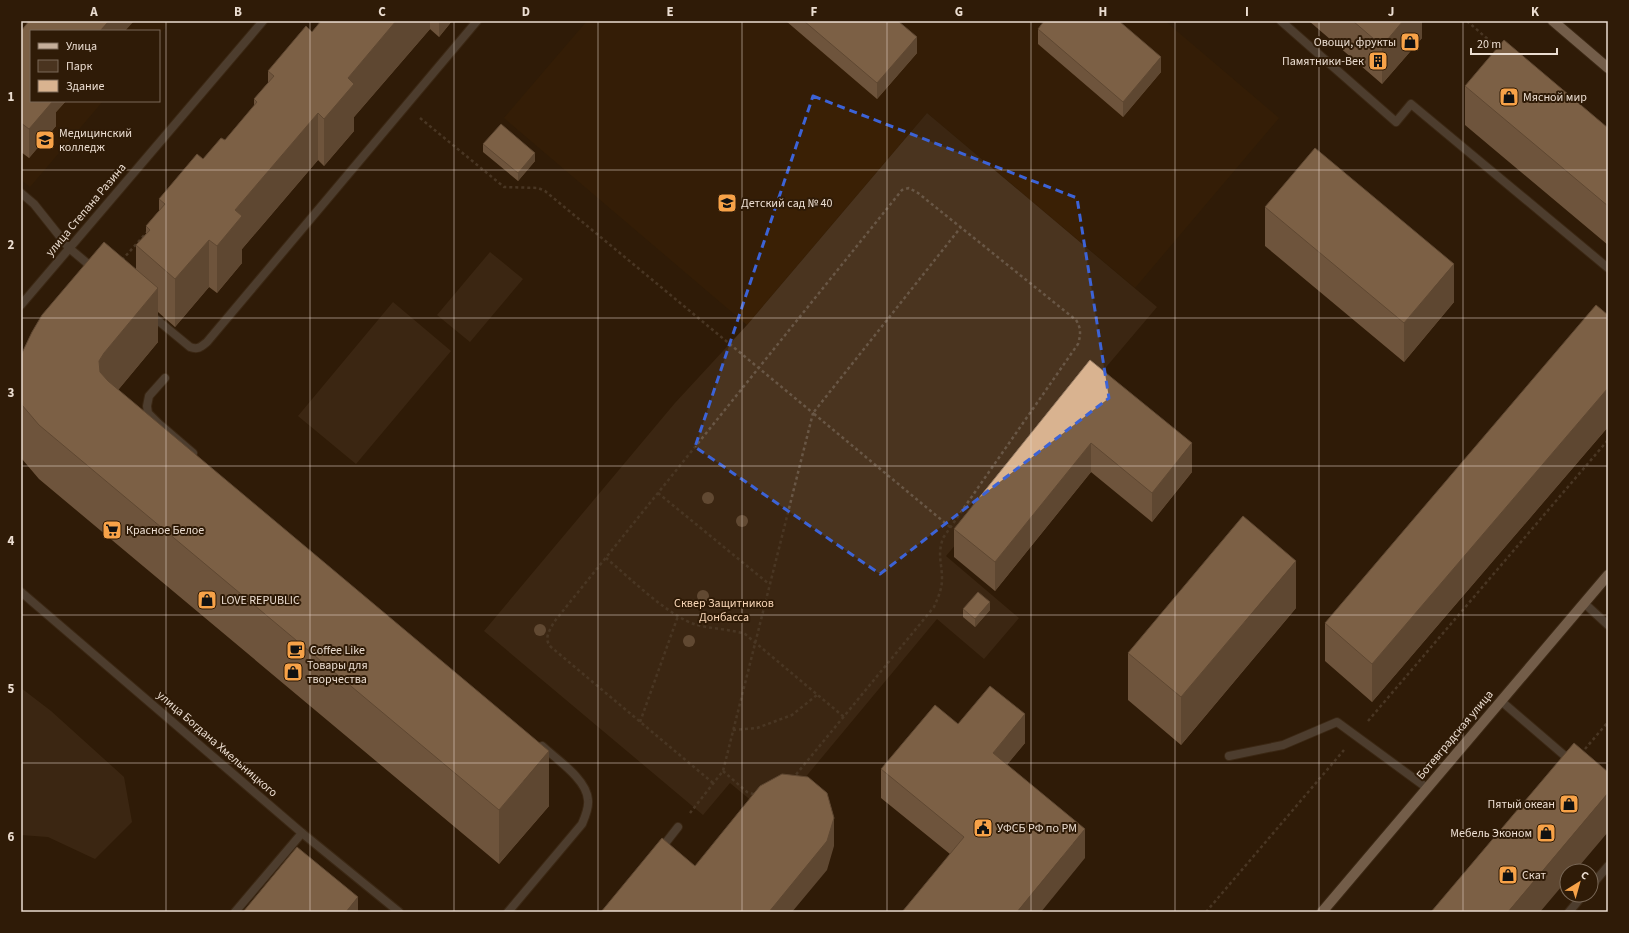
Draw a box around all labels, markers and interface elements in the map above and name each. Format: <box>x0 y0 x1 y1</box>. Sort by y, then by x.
text: A <box>89 3 98 21</box>
text: B <box>234 3 242 21</box>
text: C <box>378 3 386 21</box>
text: D <box>522 3 530 21</box>
text: E <box>666 3 674 21</box>
text: F <box>811 3 818 21</box>
text: G <box>955 3 963 21</box>
text: H <box>1099 3 1107 21</box>
text: I <box>1245 3 1249 21</box>
text: J <box>1388 3 1394 21</box>
text: K <box>1531 3 1540 21</box>
legend <box>30 30 160 102</box>
scale bar <box>1471 30 1557 56</box>
shop icon: Овощи, фрукты <box>1399 31 1421 53</box>
place label: Овощи, фрукты <box>1314 34 1396 51</box>
text: 20 m <box>1477 36 1501 53</box>
text: Улица <box>66 38 97 55</box>
building icon: Памятники-Век <box>1367 50 1389 72</box>
place label: Памятники-Век <box>1282 53 1364 70</box>
text: Парк <box>66 58 92 75</box>
text: Здание <box>66 78 105 95</box>
shop icon: Мясной мир <box>1498 86 1520 108</box>
text: 1 <box>8 88 15 106</box>
place label: Мясной мир <box>1523 89 1587 106</box>
place label: Медицинский колледж <box>59 125 132 156</box>
school or university icon: Медицинский колледж <box>34 129 56 151</box>
street label: улица Степана Разина <box>42 160 130 260</box>
school or university icon: Детский сад № 40 <box>716 192 738 214</box>
place label: Детский сад № 40 <box>741 195 833 212</box>
text: 2 <box>8 236 15 254</box>
text: 3 <box>8 384 15 402</box>
supermarket icon: Красное Белое <box>101 519 123 541</box>
place label: Красное Белое <box>126 522 204 539</box>
text: 4 <box>8 532 15 550</box>
shop icon: LOVE REPUBLIC <box>196 589 218 611</box>
place label: LOVE REPUBLIC <box>221 592 300 609</box>
park label: Сквер Защитников Донбасса <box>674 595 774 626</box>
cafe icon: Coffee Like <box>285 639 307 661</box>
place label: Coffee Like <box>310 642 365 659</box>
place label: Товары для творчества <box>307 657 368 688</box>
shop icon: Товары для творчества <box>282 661 304 683</box>
text: 5 <box>8 680 15 698</box>
street label: улица Богдана Хмельницкого <box>153 687 281 801</box>
street label: Ботевградская улица <box>1413 687 1497 783</box>
shop icon: Пятый океан <box>1558 793 1580 815</box>
place label: Пятый океан <box>1487 796 1555 813</box>
public building icon: УФСБ РФ по РМ <box>972 817 994 839</box>
place label: УФСБ РФ по РМ <box>997 820 1077 837</box>
shop icon: Мебель Эконом <box>1535 822 1557 844</box>
place label: Мебель Эконом <box>1450 825 1532 842</box>
text: 6 <box>8 828 15 846</box>
north arrow <box>1559 863 1599 903</box>
shop icon: Скат <box>1497 864 1519 886</box>
place label: Скат <box>1522 867 1547 884</box>
text: С <box>1578 867 1592 884</box>

